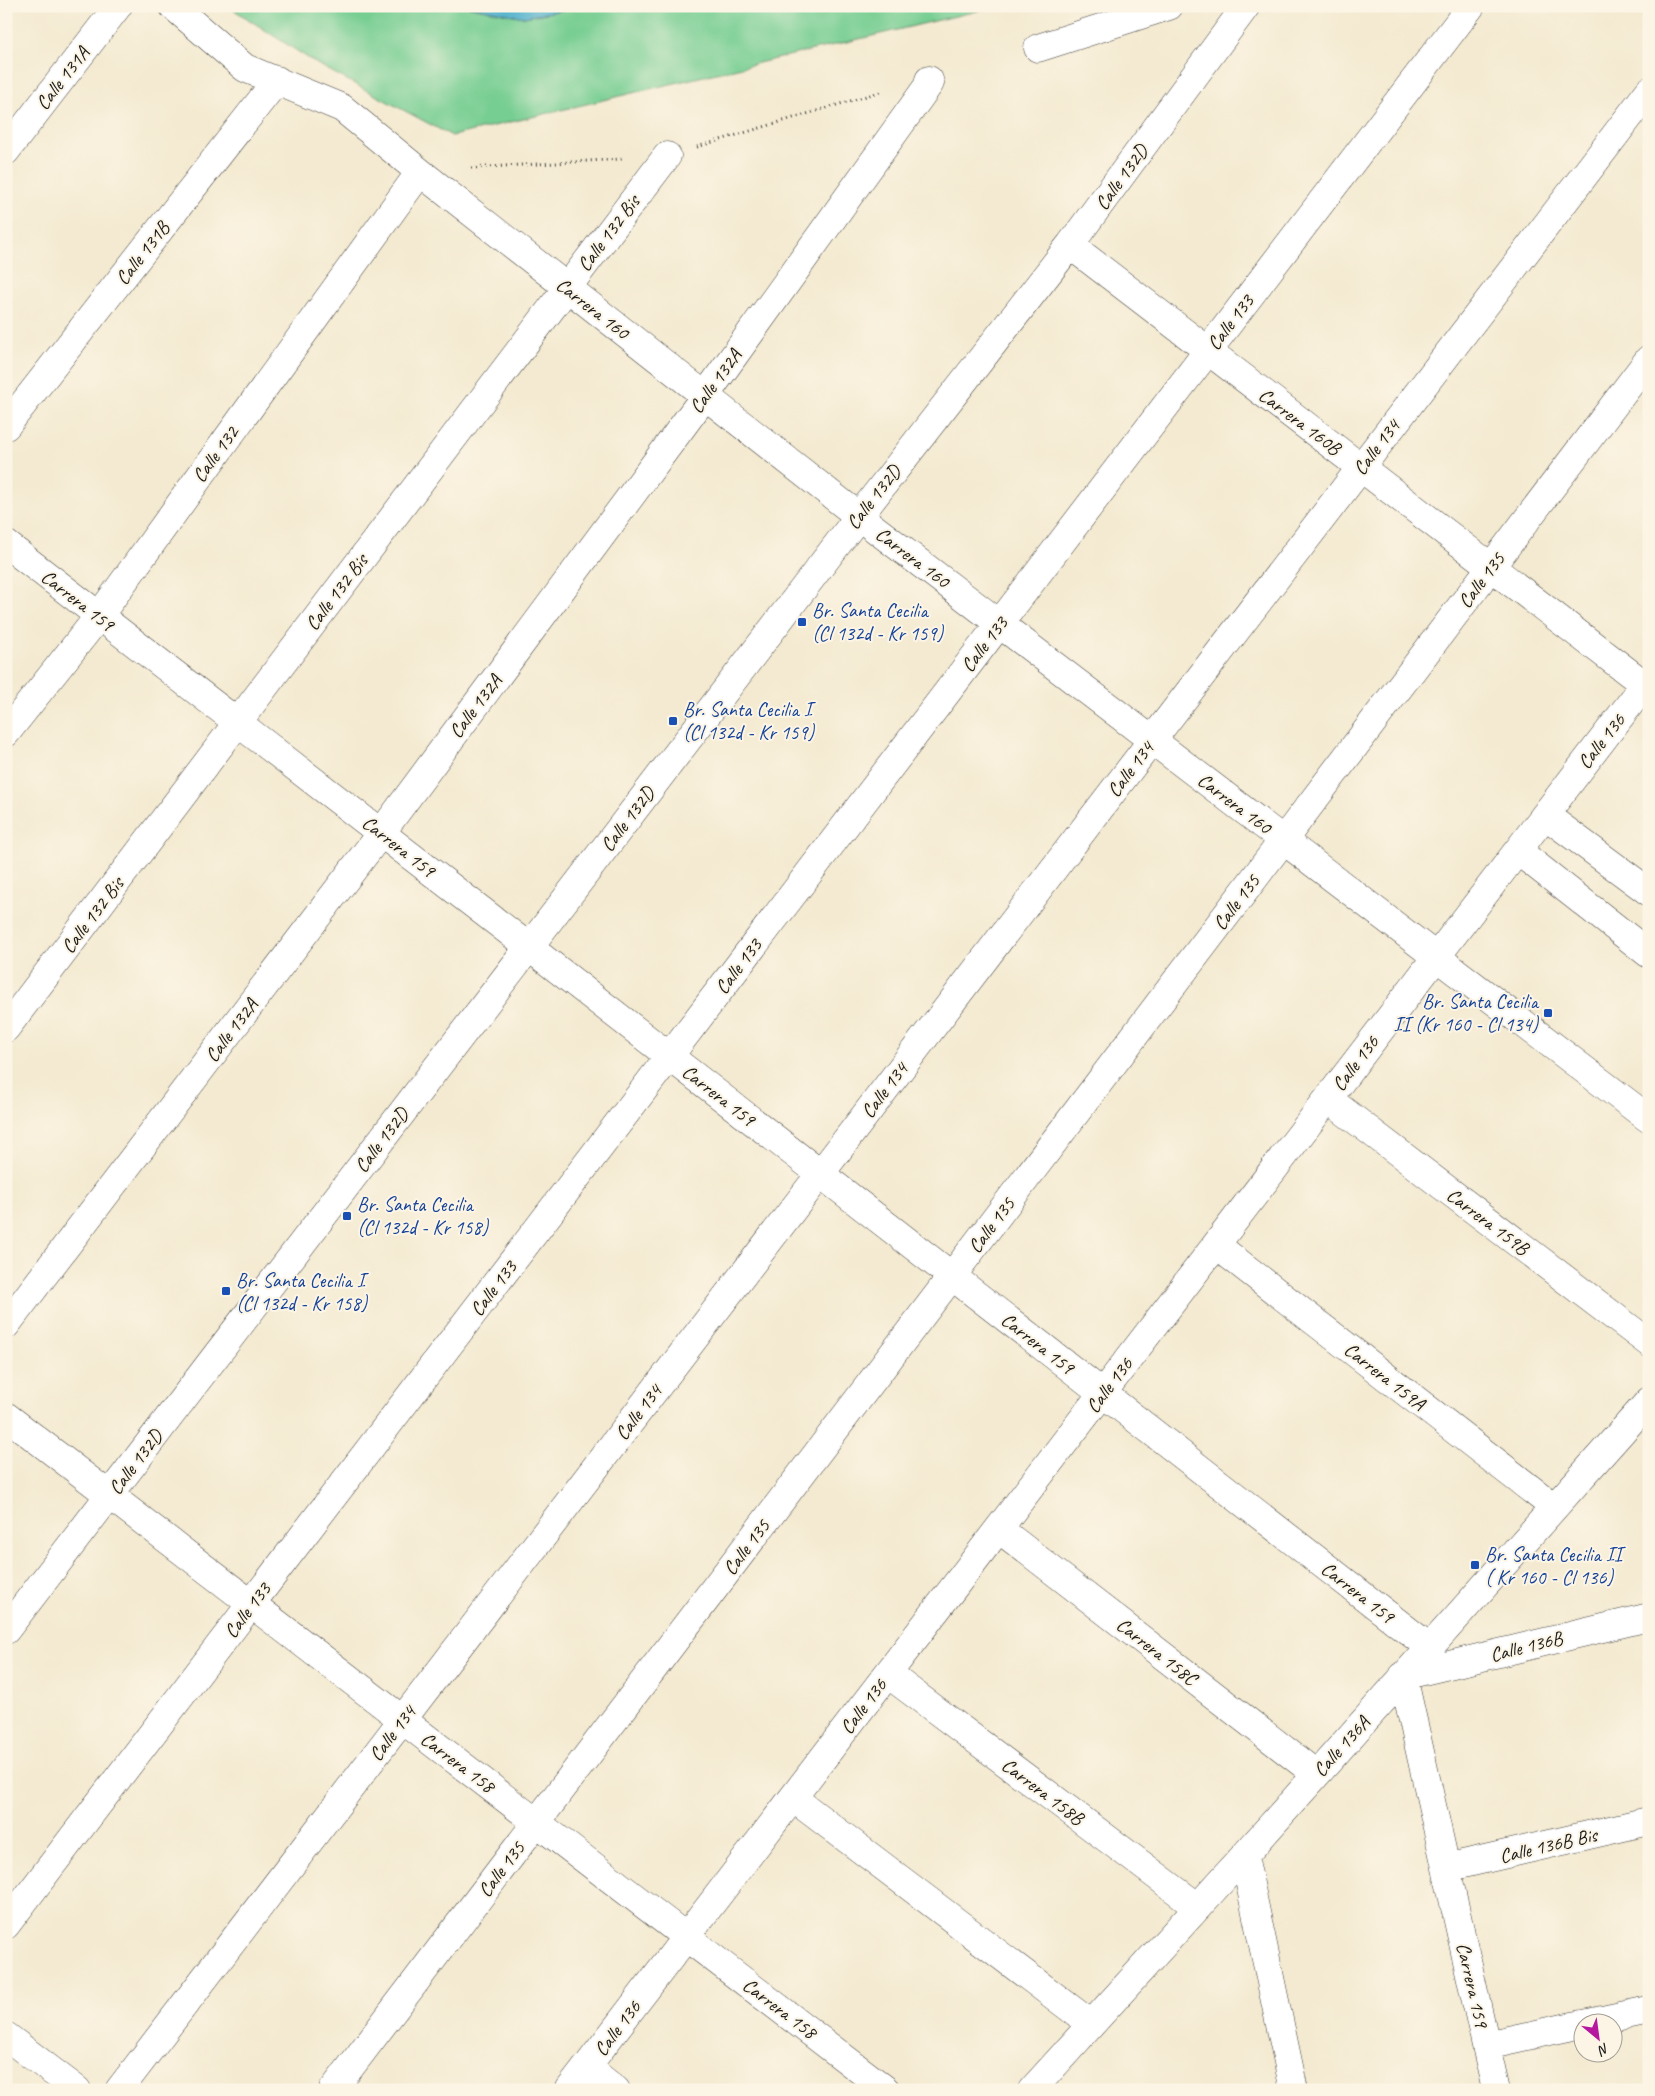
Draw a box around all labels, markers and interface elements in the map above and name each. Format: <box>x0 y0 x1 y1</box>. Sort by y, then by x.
street label: Calle 131A <box>30 41 95 115</box>
street label: Calle 132D <box>1089 139 1154 215</box>
street label: Calle 132 Bis <box>572 188 647 276</box>
street label: Calle 131B <box>110 215 176 290</box>
street label: Carrera 160 <box>551 272 636 346</box>
street label: Calle 133 <box>1201 288 1261 355</box>
street label: Calle 132A <box>684 344 748 418</box>
street label: Carrera 160B <box>1254 382 1347 461</box>
street label: Calle 134 <box>1347 413 1407 480</box>
street label: Calle 132 <box>187 420 245 487</box>
street label: Calle 132D <box>841 459 907 534</box>
street label: Carrera 160 <box>871 521 956 595</box>
street label: Calle 132 Bis <box>300 547 375 635</box>
street label: Calle 135 <box>1452 547 1511 613</box>
street label: Carrera 159 <box>36 564 121 638</box>
place label: Br. Santa Cecilia (Cl 132d - Kr 159) <box>812 598 944 646</box>
street label: Calle 133 <box>955 610 1015 677</box>
marker: Br. Santa Cecilia (Cl 132d - Kr 159) <box>796 616 808 628</box>
street label: Calle 132A <box>443 669 508 743</box>
place label: Br. Santa Cecilia I (Cl 132d - Kr 159) <box>683 697 817 745</box>
street label: Calle 136 <box>1572 708 1631 774</box>
marker: Br. Santa Cecilia I (Cl 132d - Kr 159) <box>667 715 679 727</box>
street label: Calle 134 <box>1101 735 1161 802</box>
street label: Carrera 160 <box>1193 767 1278 841</box>
street label: Calle 132D <box>595 781 661 857</box>
street label: Carrera 159 <box>357 810 442 884</box>
street label: Calle 135 <box>1207 869 1266 935</box>
street label: Calle 132 Bis <box>56 870 131 958</box>
street label: Calle 133 <box>709 932 769 999</box>
place label: Br. Santa Cecilia II (Kr 160 - Cl 134) <box>1394 989 1540 1037</box>
street label: Calle 132A <box>199 993 264 1067</box>
marker: Br. Santa Cecilia II (Kr 160 - Cl 134) <box>1542 1007 1554 1019</box>
street label: Calle 136 <box>1326 1030 1385 1096</box>
street label: Calle 134 <box>855 1056 915 1123</box>
street label: Carrera 159 <box>677 1059 762 1133</box>
street label: Calle 132D <box>349 1102 415 1178</box>
street label: Carrera 159B <box>1442 1182 1535 1261</box>
place label: Br. Santa Cecilia (Cl 132d - Kr 158) <box>357 1192 489 1240</box>
street label: Calle 135 <box>962 1192 1021 1258</box>
marker: Br. Santa Cecilia (Cl 132d - Kr 158) <box>341 1210 353 1222</box>
street label: Calle 133 <box>464 1254 524 1321</box>
place label: Br. Santa Cecilia I (Cl 132d - Kr 158) <box>236 1268 370 1316</box>
marker: Br. Santa Cecilia I (Cl 132d - Kr 158) <box>220 1285 232 1297</box>
street label: Carrera 159 <box>996 1307 1081 1381</box>
street label: Carrera 159A <box>1339 1337 1431 1416</box>
street label: Calle 136 <box>1080 1352 1139 1418</box>
street label: Calle 134 <box>609 1378 669 1445</box>
street label: Calle 132D <box>103 1424 169 1500</box>
street label: Calle 135 <box>717 1514 776 1580</box>
place label: Br. Santa Cecilia II ( Kr 160 - Cl 136) <box>1485 1542 1626 1590</box>
street label: Carrera 159 <box>1316 1556 1401 1630</box>
marker: Br. Santa Cecilia II ( Kr 160 - Cl 136) <box>1469 1559 1481 1571</box>
street label: Calle 133 <box>218 1576 278 1643</box>
street label: Carrera 158C <box>1111 1612 1204 1692</box>
street label: Calle 136B <box>1487 1625 1566 1668</box>
street label: Calle 136 <box>834 1673 893 1739</box>
street label: Calle 134 <box>363 1699 423 1766</box>
street label: Calle 136A <box>1308 1710 1376 1782</box>
street label: Carrera 158 <box>416 1726 501 1800</box>
street label: Carrera 158B <box>997 1752 1090 1831</box>
street label: Calle 136B Bis <box>1497 1822 1601 1869</box>
street label: Calle 135 <box>472 1836 531 1902</box>
street label: Carrera 159 <box>1451 1940 1495 2032</box>
street label: Carrera 158 <box>738 1972 823 2046</box>
street label: Calle 136 <box>588 1995 647 2061</box>
north arrow <box>1572 2014 1622 2064</box>
text: N <box>1594 2039 1612 2060</box>

